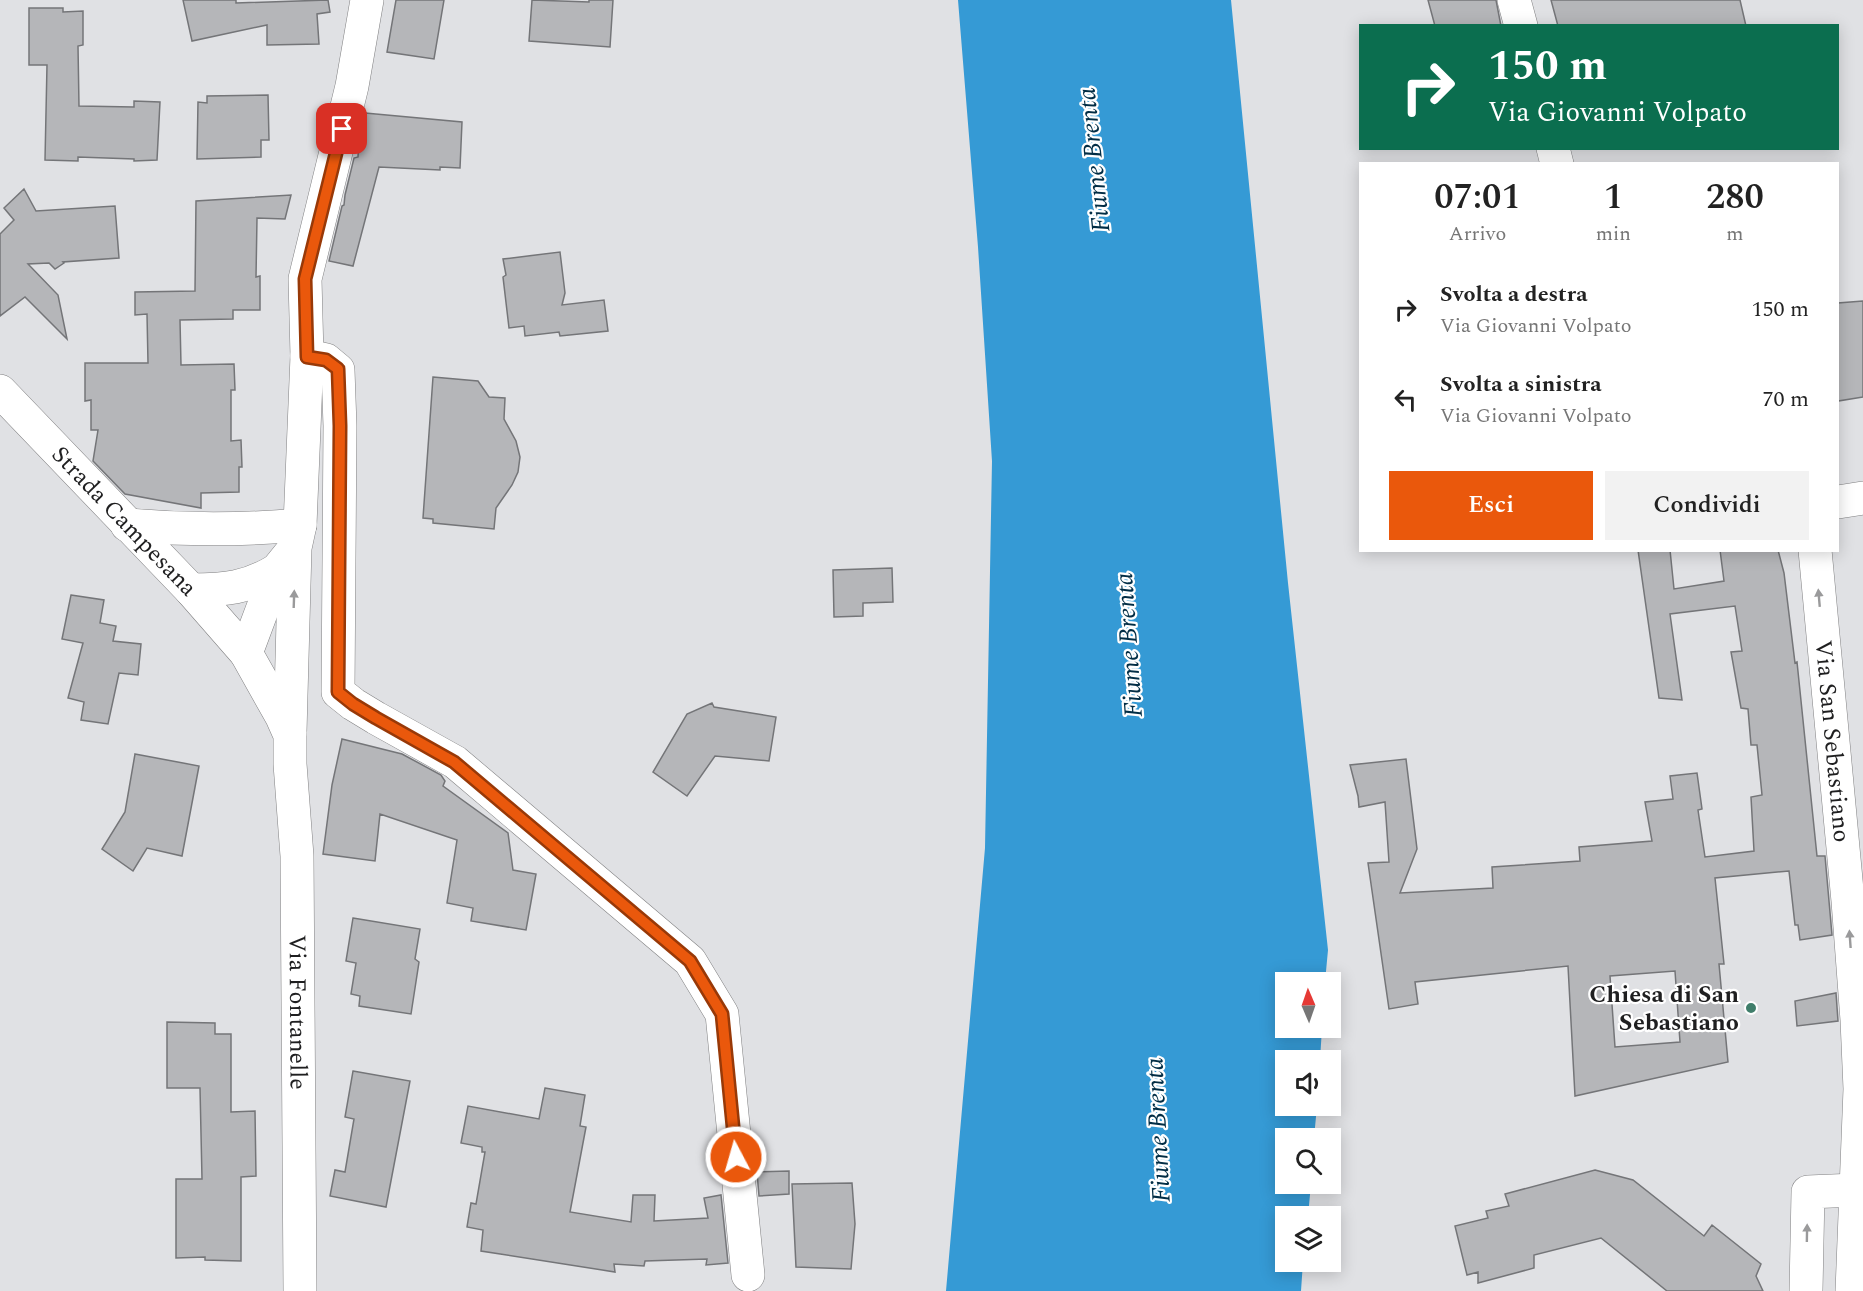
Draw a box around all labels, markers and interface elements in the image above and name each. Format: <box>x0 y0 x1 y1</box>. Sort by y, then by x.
text: 150 m <box>1488 35 1607 98</box>
icon: right <box>1389 48 1467 126</box>
water label: Fiume Brenta <box>1067 86 1121 234</box>
text: Via Giovanni Volpato <box>1488 92 1747 134</box>
pin <box>316 103 367 154</box>
icon: arrive <box>325 112 358 145</box>
text: 07:01 <box>1434 170 1521 225</box>
text: 1 <box>1604 170 1623 225</box>
text: 280 <box>1706 170 1764 225</box>
text: Arrivo <box>1449 219 1506 249</box>
text: min <box>1596 219 1631 249</box>
text: m <box>1726 219 1744 249</box>
text: Svolta a destra <box>1440 278 1587 311</box>
icon: right <box>1389 293 1422 326</box>
text: 150 m <box>1752 293 1809 326</box>
text: Via Giovanni Volpato <box>1440 311 1632 341</box>
text: Svolta a sinistra <box>1440 368 1602 401</box>
icon: left <box>1389 383 1422 416</box>
text: 70 m <box>1763 383 1809 416</box>
text: Via Giovanni Volpato <box>1440 401 1632 431</box>
street label: Strada Campesana <box>43 438 205 605</box>
button: Esci <box>1389 471 1593 540</box>
button: Condividi <box>1605 471 1809 540</box>
water label: Fiume Brenta <box>1104 571 1154 719</box>
one-way arrow <box>289 589 299 608</box>
one-way arrow <box>1814 589 1824 608</box>
street label: Via San Sebastiano <box>1805 639 1859 844</box>
one-way arrow <box>1846 929 1855 948</box>
street label: Via Fontanelle <box>279 934 316 1090</box>
north arrow <box>1275 972 1341 1038</box>
map controls <box>1275 972 1341 1272</box>
place label: Chiesa di San Sebastiano <box>1589 977 1739 1041</box>
marker: Chiesa di San Sebastiano <box>1744 1001 1758 1015</box>
button: sound <box>1275 1050 1341 1116</box>
water label: Fiume Brenta <box>1134 1056 1182 1203</box>
position arrow <box>704 1125 768 1189</box>
button: search <box>1275 1128 1341 1194</box>
button: layers <box>1275 1206 1341 1272</box>
one-way arrow <box>1802 1223 1812 1242</box>

